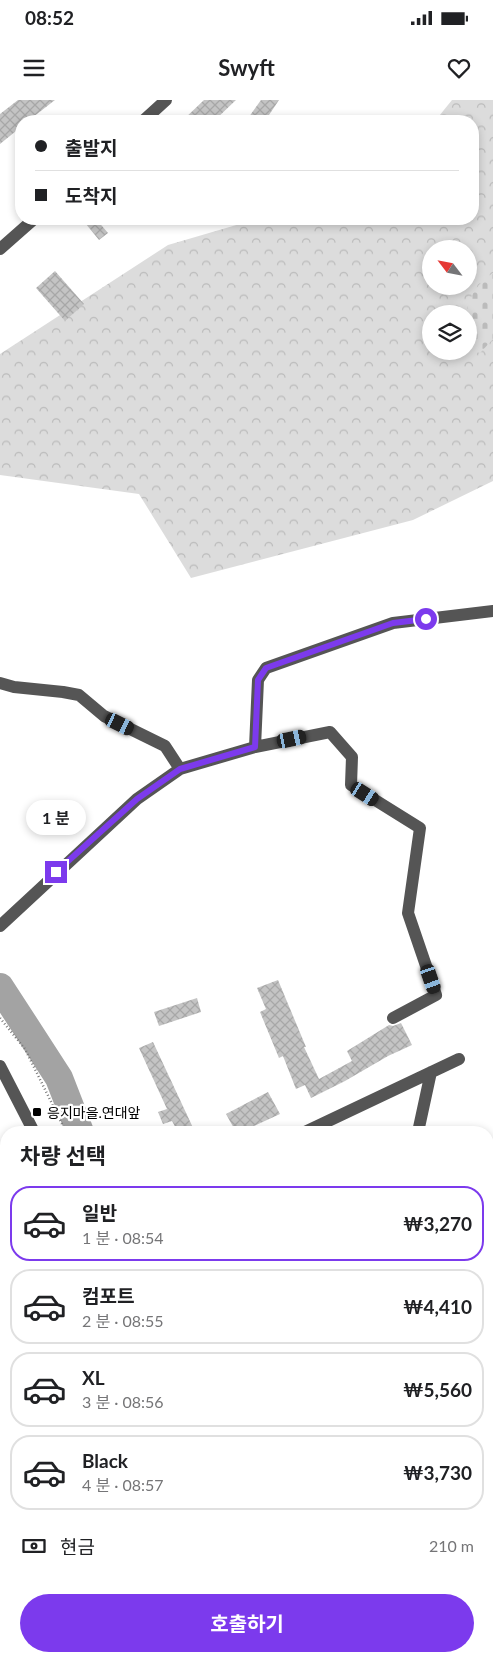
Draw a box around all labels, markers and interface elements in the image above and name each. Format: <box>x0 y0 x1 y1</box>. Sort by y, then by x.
text: 08:52 <box>25 6 74 29</box>
icon: menu <box>20 54 48 82</box>
text: Swyft <box>218 54 275 81</box>
icon: heart <box>445 54 473 82</box>
text: 출발지 <box>65 136 117 159</box>
text: 도착지 <box>65 184 117 207</box>
north arrow <box>422 240 478 295</box>
map controls <box>422 240 477 360</box>
button: layers <box>422 305 477 360</box>
route start <box>415 608 437 630</box>
car <box>103 711 136 737</box>
car <box>275 729 308 749</box>
car <box>348 780 381 808</box>
callout: 1 분 <box>26 800 86 834</box>
text: 1 분 <box>42 808 70 827</box>
route end <box>45 861 67 883</box>
car <box>419 962 442 996</box>
place label: 응지마을.연대앞 <box>47 1104 141 1121</box>
marker: 응지마을.연대앞 <box>31 1106 43 1118</box>
text: 차량 선택 <box>20 1142 106 1169</box>
icon: car <box>22 1201 67 1246</box>
text: 일반 <box>82 1201 117 1224</box>
text: ₩3,270 <box>403 1212 472 1235</box>
text: 1 분 · 08:54 <box>82 1228 164 1247</box>
icon: car <box>22 1284 67 1329</box>
text: 컴포트 <box>82 1284 134 1307</box>
text: ₩4,410 <box>403 1295 472 1318</box>
text: 2 분 · 08:55 <box>82 1311 164 1330</box>
text: XL <box>82 1366 105 1389</box>
icon: car <box>22 1367 67 1412</box>
text: ₩5,560 <box>403 1378 472 1401</box>
text: 3 분 · 08:56 <box>82 1392 164 1411</box>
text: Black <box>82 1449 128 1472</box>
icon: car <box>22 1450 67 1495</box>
text: ₩3,730 <box>403 1461 472 1484</box>
text: 4 분 · 08:57 <box>82 1475 164 1494</box>
icon: cash <box>20 1532 48 1560</box>
text: 현금 <box>60 1535 95 1558</box>
text: 210 m <box>429 1536 474 1555</box>
button: 호출하기 <box>20 1594 474 1652</box>

